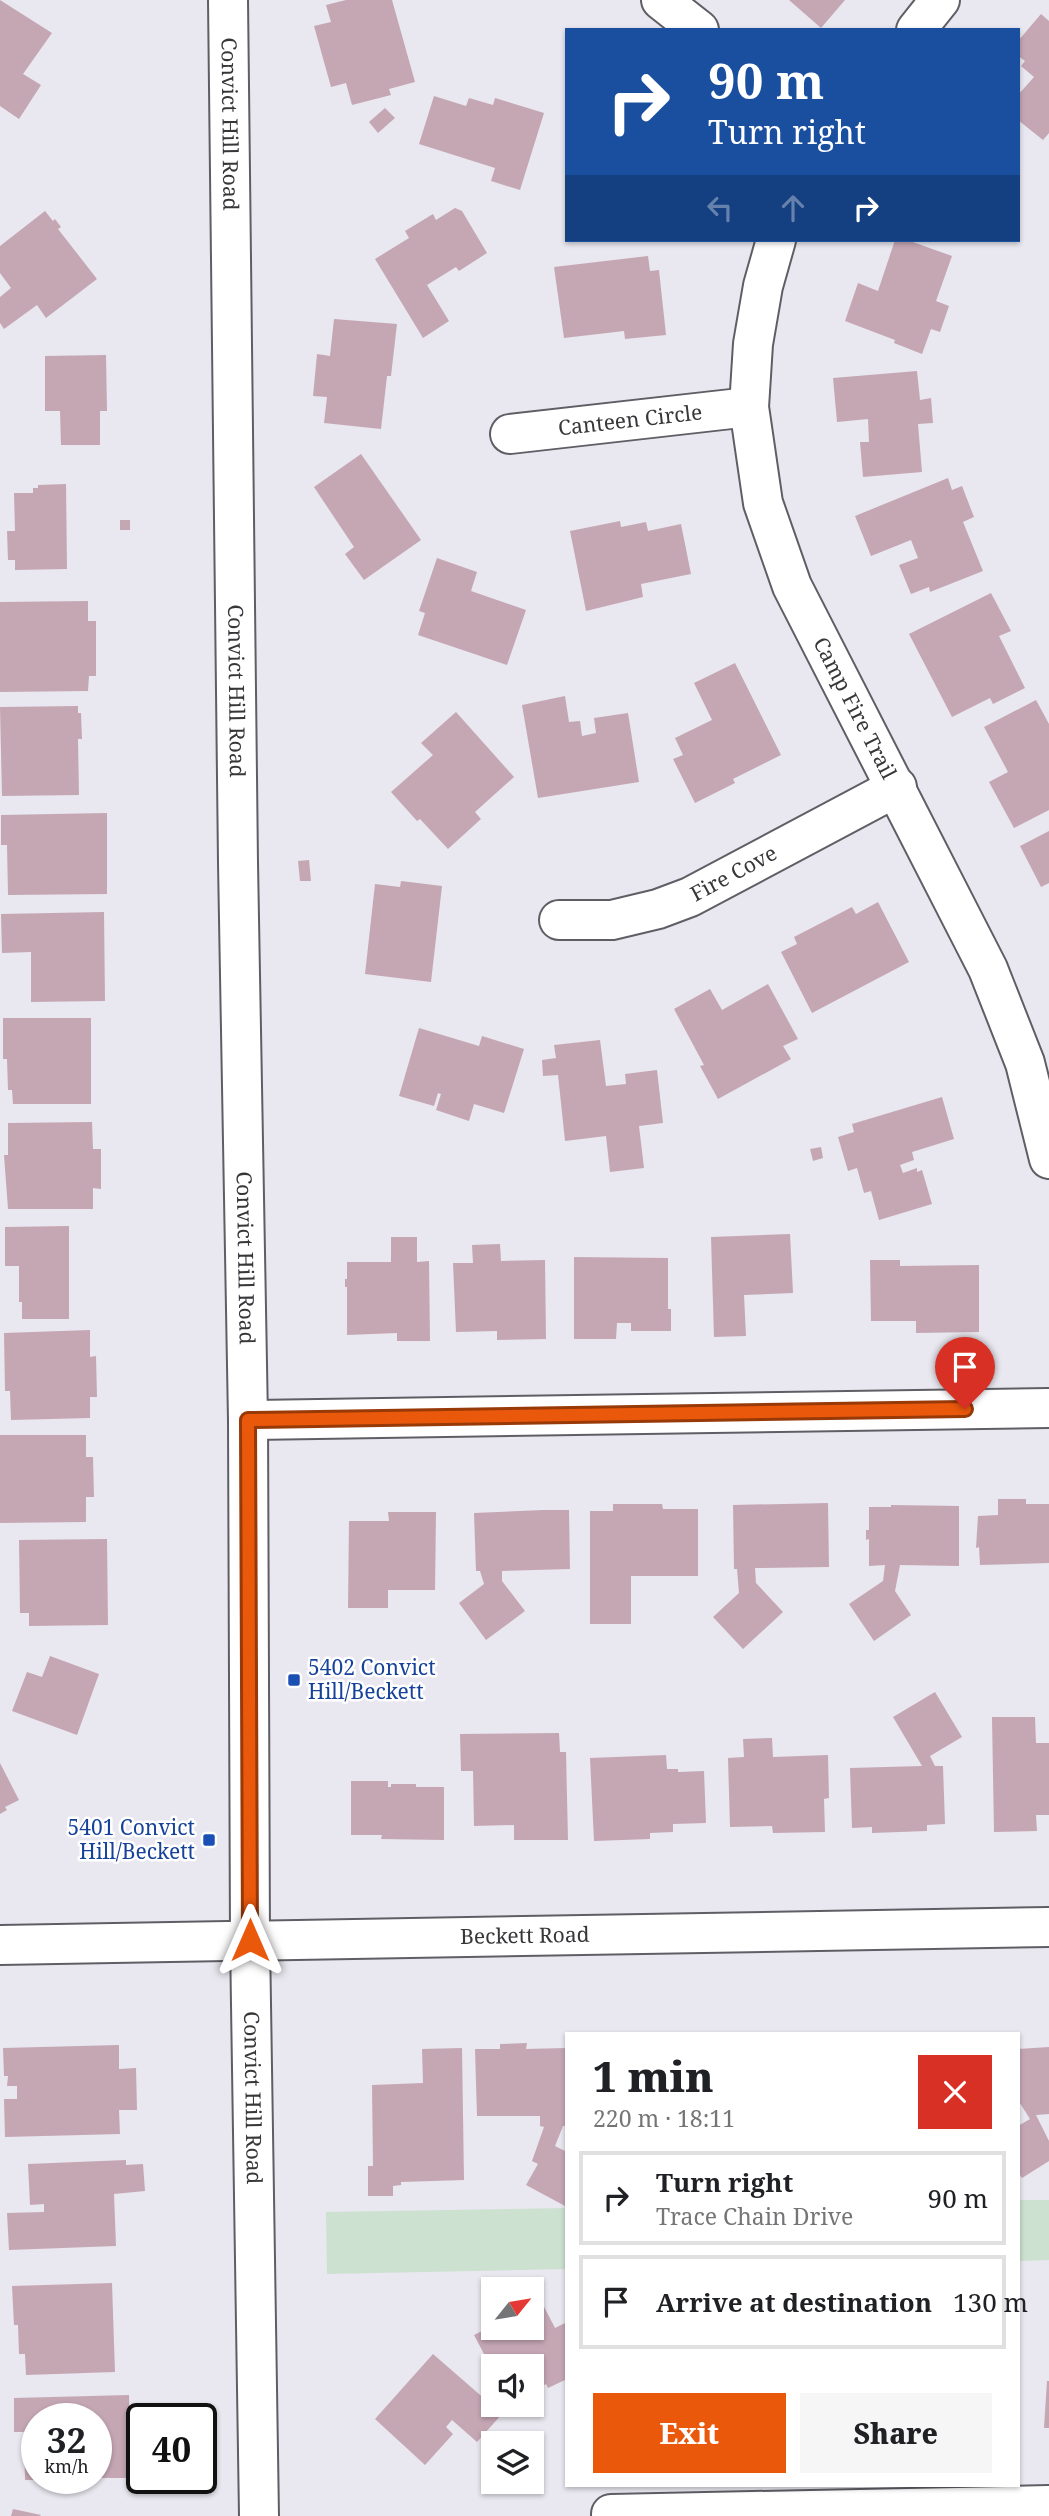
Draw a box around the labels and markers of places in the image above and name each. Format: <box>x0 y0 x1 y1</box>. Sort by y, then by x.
pin <box>935 1337 995 1409</box>
place label: 5402 Convict Hill/Beckett <box>308 1653 436 1705</box>
marker: 5402 Convict Hill/Beckett <box>286 1672 302 1688</box>
place label: 5401 Convict Hill/Beckett <box>67 1813 195 1865</box>
marker: 5401 Convict Hill/Beckett <box>201 1832 217 1848</box>

